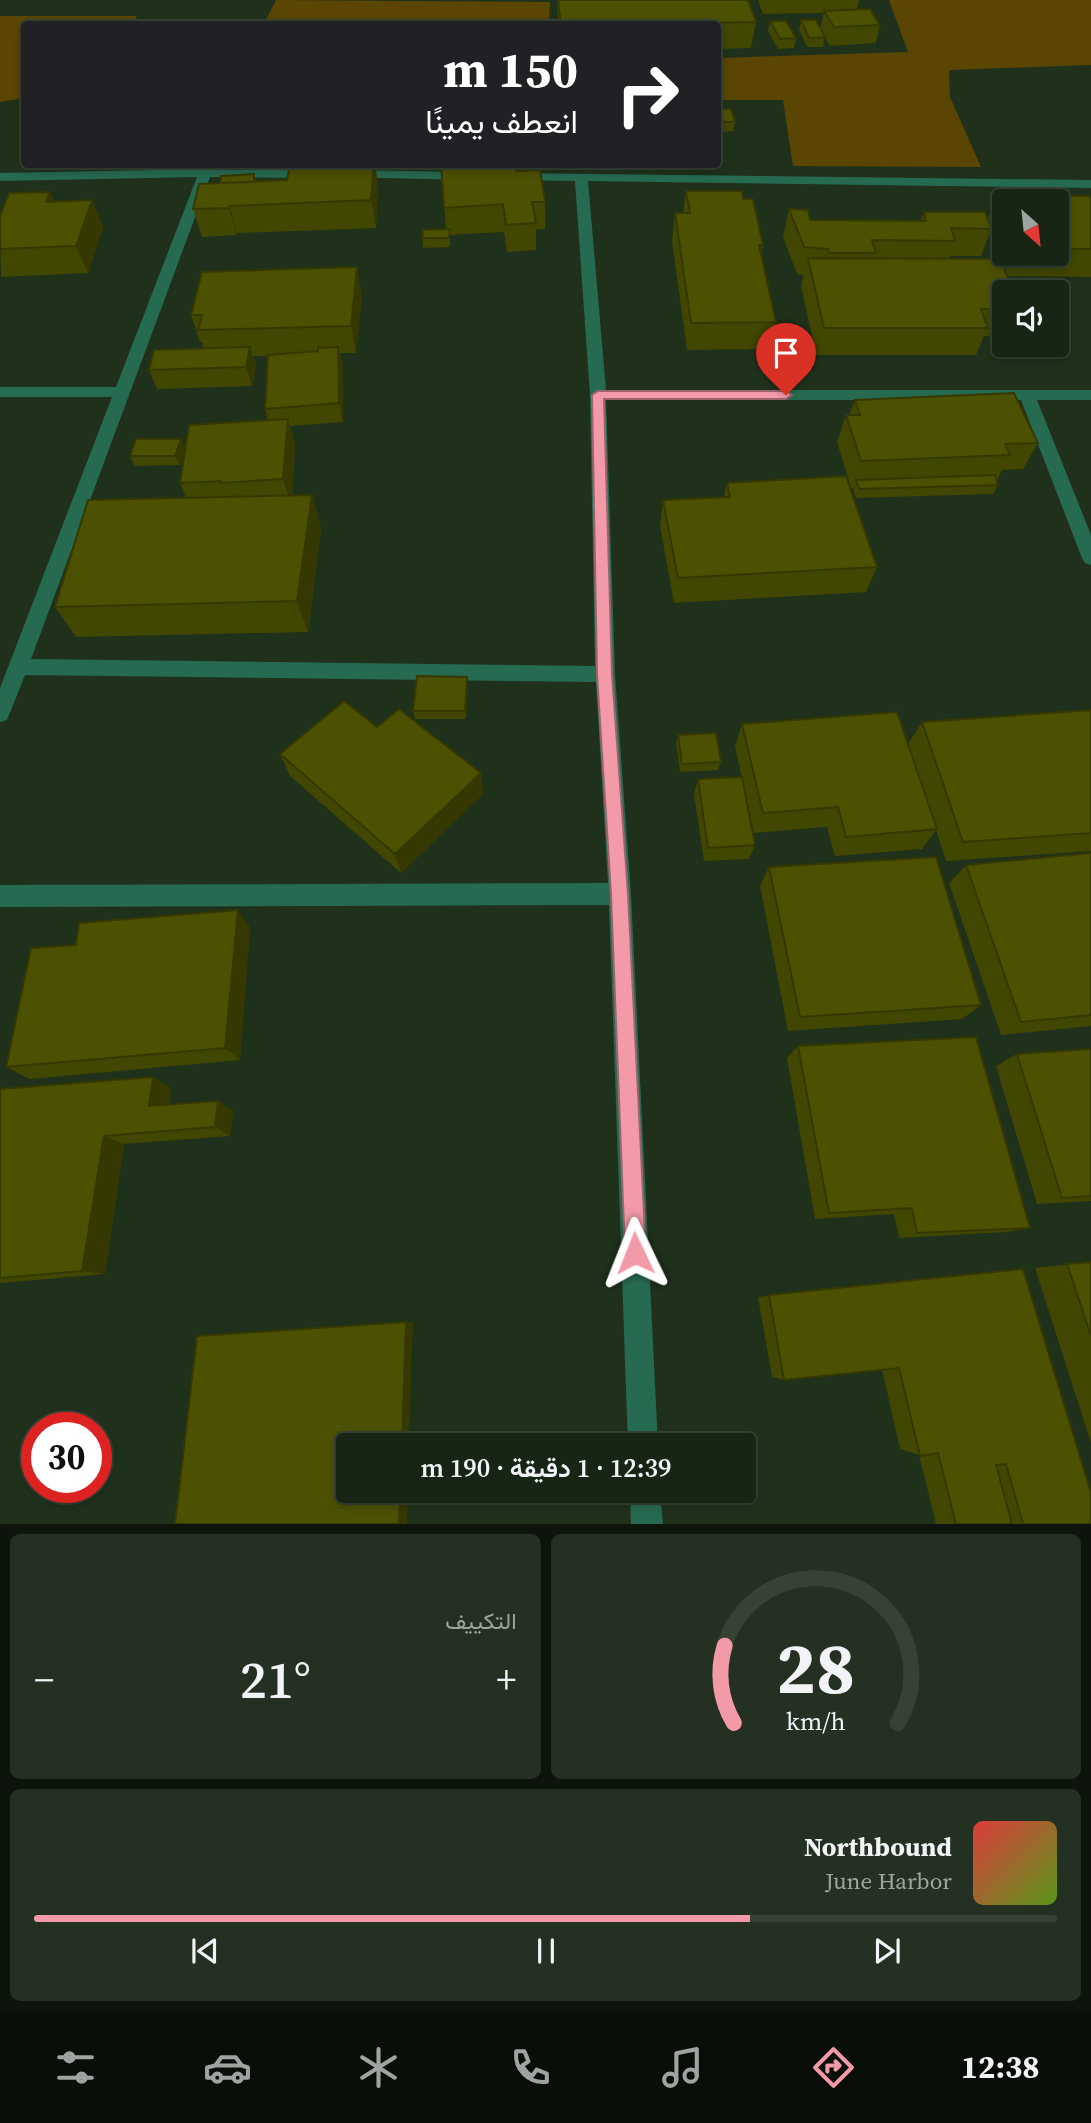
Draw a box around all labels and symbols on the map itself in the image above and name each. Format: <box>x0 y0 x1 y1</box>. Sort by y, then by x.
north arrow <box>992 189 1069 266</box>
pin <box>756 323 816 395</box>
position arrow <box>598 1216 672 1290</box>
speed limit sign: 30 <box>21 1412 112 1503</box>

